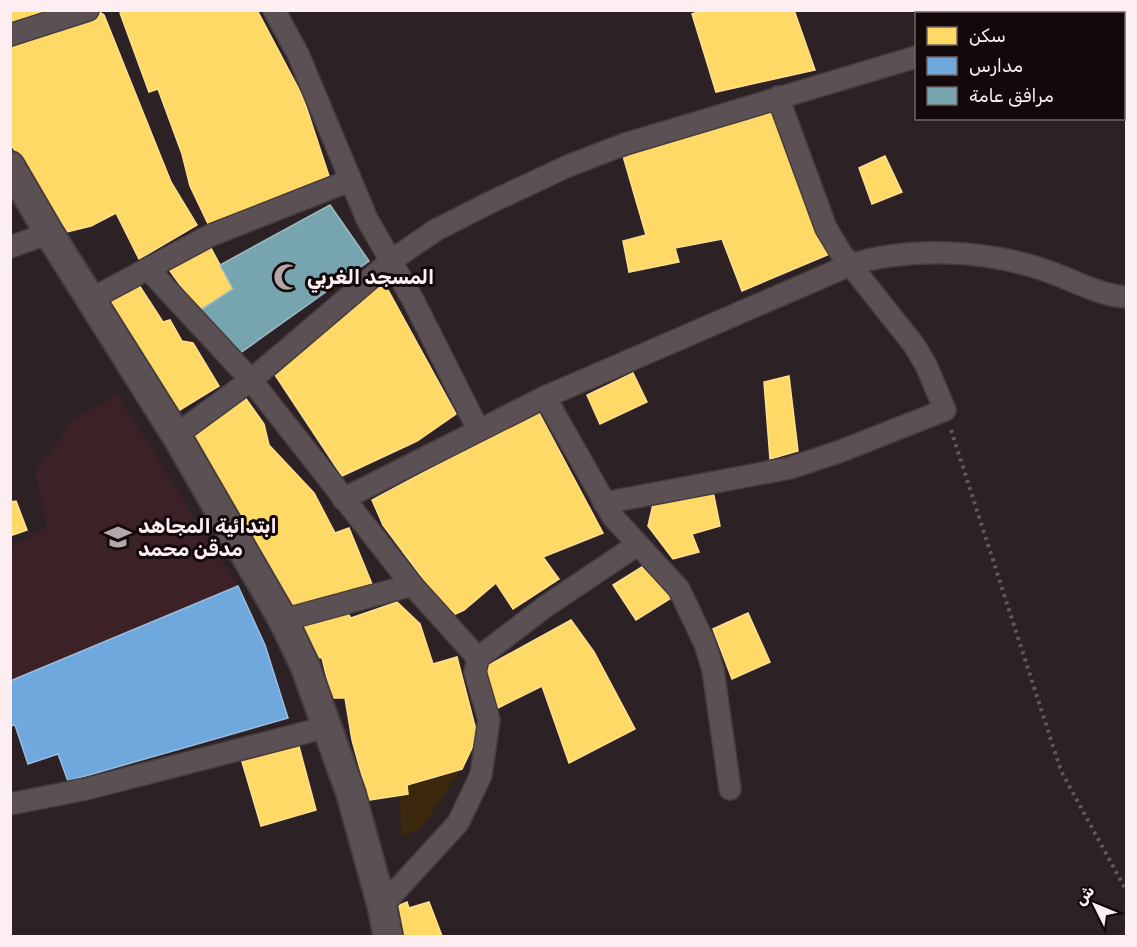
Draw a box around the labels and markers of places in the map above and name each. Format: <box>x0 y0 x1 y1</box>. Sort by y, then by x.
mosque icon: المسجد الغربي <box>272 262 302 292</box>
place label: المسجد الغربي <box>307 265 434 293</box>
place label: ابتدائية المجاهد مدقن محمد <box>138 514 277 561</box>
school or university icon: ابتدائية المجاهد مدقن محمد <box>103 522 133 552</box>

